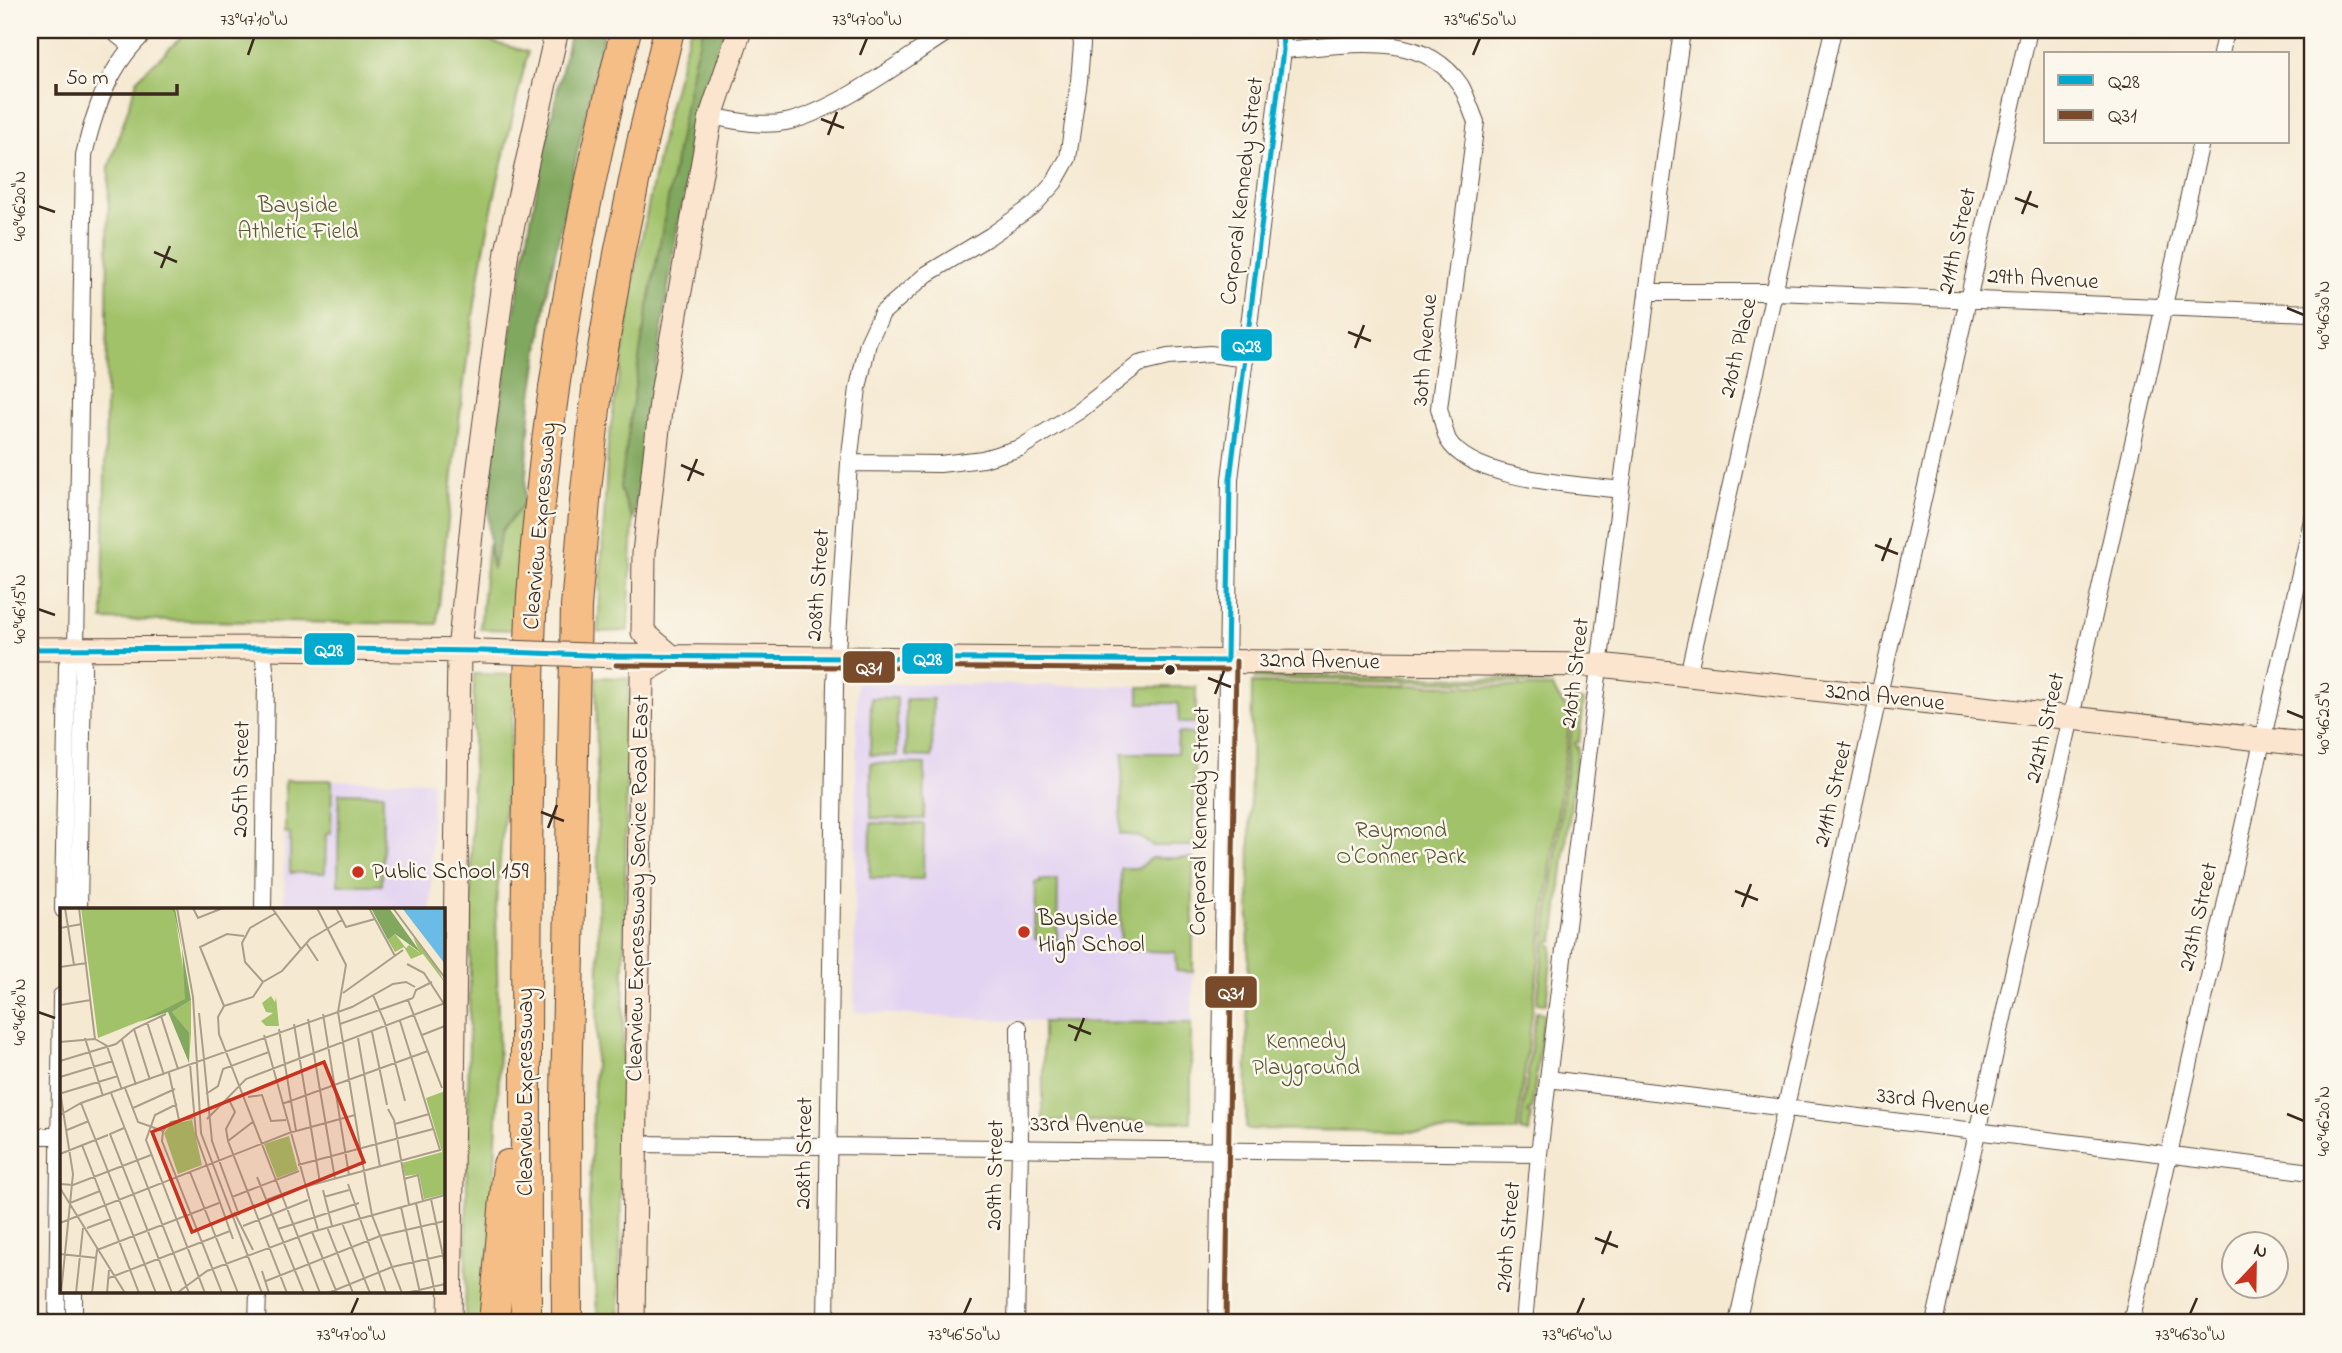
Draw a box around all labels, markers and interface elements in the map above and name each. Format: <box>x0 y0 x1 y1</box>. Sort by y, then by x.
text: 73°47'10"W <box>220 8 288 34</box>
text: 73°47'00"W <box>832 8 902 34</box>
text: 73°46'50"W <box>1443 8 1517 34</box>
scale bar <box>56 52 177 96</box>
legend <box>2044 52 2290 144</box>
text: 50 m <box>66 64 109 94</box>
text: Q28 <box>2108 68 2140 98</box>
street label: Corporal Kennedy Street <box>1213 75 1275 307</box>
text: Q31 <box>2108 102 2137 132</box>
text: 40°46'20"N <box>8 171 34 241</box>
street label: 211th Street <box>1930 184 1986 298</box>
park label: Bayside Athletic Field <box>238 190 359 249</box>
street label: 29th Avenue <box>1986 261 2100 299</box>
text: 40°46'30"N <box>2312 281 2338 349</box>
street label: 30th Avenue <box>1405 292 1447 408</box>
street label: 210th Place <box>1711 294 1767 401</box>
line badge: Q28 <box>1220 328 1273 362</box>
text: Q28 <box>1233 334 1261 361</box>
street label: Clearview Expressway <box>515 421 569 631</box>
street label: 208th Street <box>799 528 839 642</box>
text: 40°46'15"N <box>8 574 34 644</box>
street label: 210th Street <box>1553 616 1599 730</box>
line badge: Q28 <box>303 632 356 666</box>
text: Q28 <box>315 638 343 665</box>
line badge: Q28 <box>901 642 954 675</box>
street label: 32nd Avenue <box>1260 644 1381 680</box>
text: Q28 <box>914 647 942 674</box>
line badge: Q31 <box>842 650 896 684</box>
text: Q31 <box>856 656 882 683</box>
unlabelled marker <box>1163 663 1177 677</box>
street label: 212th Street <box>2017 669 2075 787</box>
street label: 32nd Avenue <box>1824 675 1947 721</box>
text: 40°46'25"N <box>2312 682 2338 754</box>
street label: Clearview Expressway Service Road East <box>619 694 661 1082</box>
street label: Corporal Kennedy Street <box>1183 706 1222 936</box>
street label: 205th Street <box>224 720 260 838</box>
street label: 211th Street <box>1806 737 1862 851</box>
park label: Raymond O'Conner Park <box>1336 815 1467 874</box>
place label: Public School 159 <box>372 856 529 889</box>
street label: 213th Street <box>2170 859 2228 975</box>
marker: Public School 159 <box>350 864 366 880</box>
place label: Bayside High School <box>1037 903 1145 963</box>
inset map <box>60 908 444 1294</box>
marker: Bayside High School <box>1016 924 1032 940</box>
line badge: Q31 <box>1204 975 1258 1009</box>
text: 40°46'10"N <box>8 978 34 1046</box>
text: Q31 <box>1218 981 1244 1008</box>
street label: Clearview Expressway <box>510 988 545 1196</box>
park label: Kennedy Playground <box>1252 1026 1360 1087</box>
street label: 33rd Avenue <box>1875 1080 1992 1126</box>
text: 40°46'20"N <box>2312 1086 2338 1156</box>
street label: 208th Street <box>788 1096 822 1209</box>
street label: 33rd Avenue <box>1030 1109 1145 1144</box>
street label: 209th Street <box>979 1119 1013 1231</box>
street label: 210th Street <box>1488 1180 1530 1294</box>
north arrow <box>2220 1230 2290 1300</box>
text: N <box>2249 1237 2272 1267</box>
text: 73°47'00"W <box>316 1323 386 1349</box>
text: 73°46'50"W <box>927 1323 1001 1349</box>
text: 73°46'40"W <box>1542 1323 1612 1349</box>
text: 73°46'30"W <box>2155 1323 2225 1349</box>

